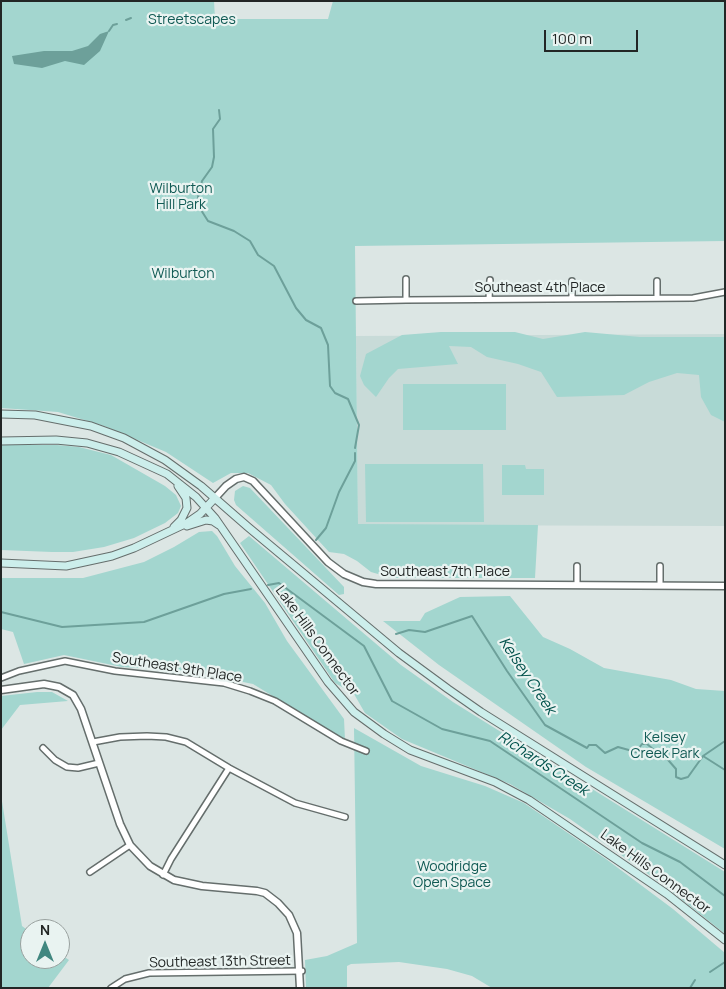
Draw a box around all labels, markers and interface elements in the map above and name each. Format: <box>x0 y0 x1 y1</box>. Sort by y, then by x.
park label: Streetscapes <box>148 12 236 28</box>
scale bar <box>546 20 640 52</box>
text: 100 m <box>552 28 592 49</box>
park label: Wilburton Hill Park <box>150 181 212 213</box>
park label: Wilburton <box>152 266 214 282</box>
street label: Southeast 4th Place <box>475 280 605 296</box>
street label: Southeast 7th Place <box>380 564 510 580</box>
street label: Lake Hills Connector <box>271 583 363 699</box>
water label: Kelsey Creek <box>495 634 559 718</box>
street label: Southeast 9th Place <box>111 649 243 687</box>
water label: Richards Creek <box>494 728 592 800</box>
park label: Kelsey Creek Park <box>631 730 699 762</box>
street label: Lake Hills Connector <box>597 826 713 918</box>
park label: Woodridge Open Space <box>413 859 491 892</box>
north arrow <box>20 919 70 969</box>
text: N <box>40 920 50 939</box>
street label: Southeast 13th Street <box>149 952 291 972</box>

